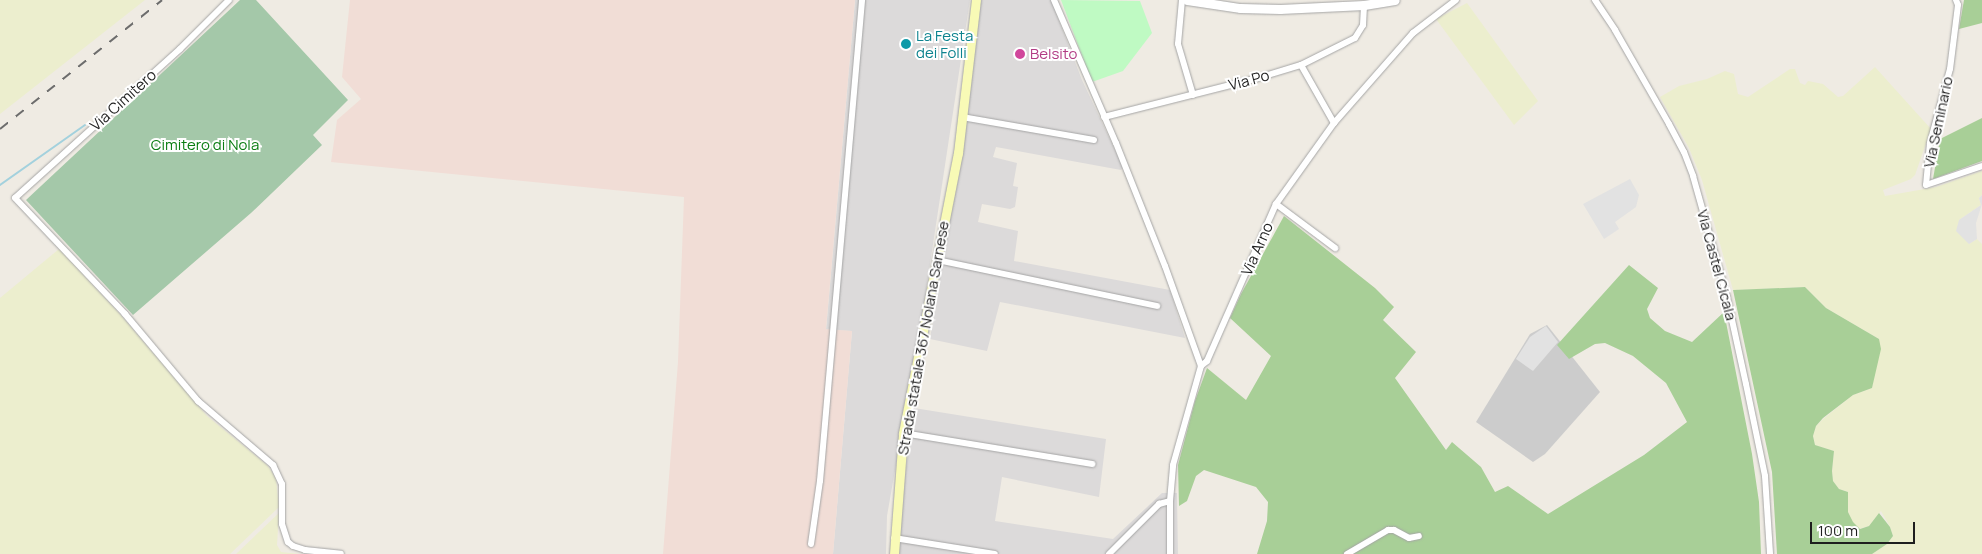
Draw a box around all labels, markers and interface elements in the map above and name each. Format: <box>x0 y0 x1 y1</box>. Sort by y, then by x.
place label: La Festa dei Folli <box>916 26 973 61</box>
marker: La Festa dei Folli <box>900 38 912 50</box>
place label: Belsito <box>1030 45 1077 63</box>
marker: Belsito <box>1014 48 1026 60</box>
street label: Via Cimitero <box>86 66 160 134</box>
street label: Via Po <box>1227 66 1271 94</box>
street label: Via Seminario <box>1920 75 1956 169</box>
park label: Cimitero di Nola <box>151 136 259 154</box>
street label: Via Castel Cicala <box>1694 208 1740 322</box>
street label: Strada statale 367 Nolana Sarnese <box>894 220 952 456</box>
street label: Via Arno <box>1237 220 1277 278</box>
scale bar <box>1812 512 1917 544</box>
text: 100 m <box>1818 520 1858 541</box>

